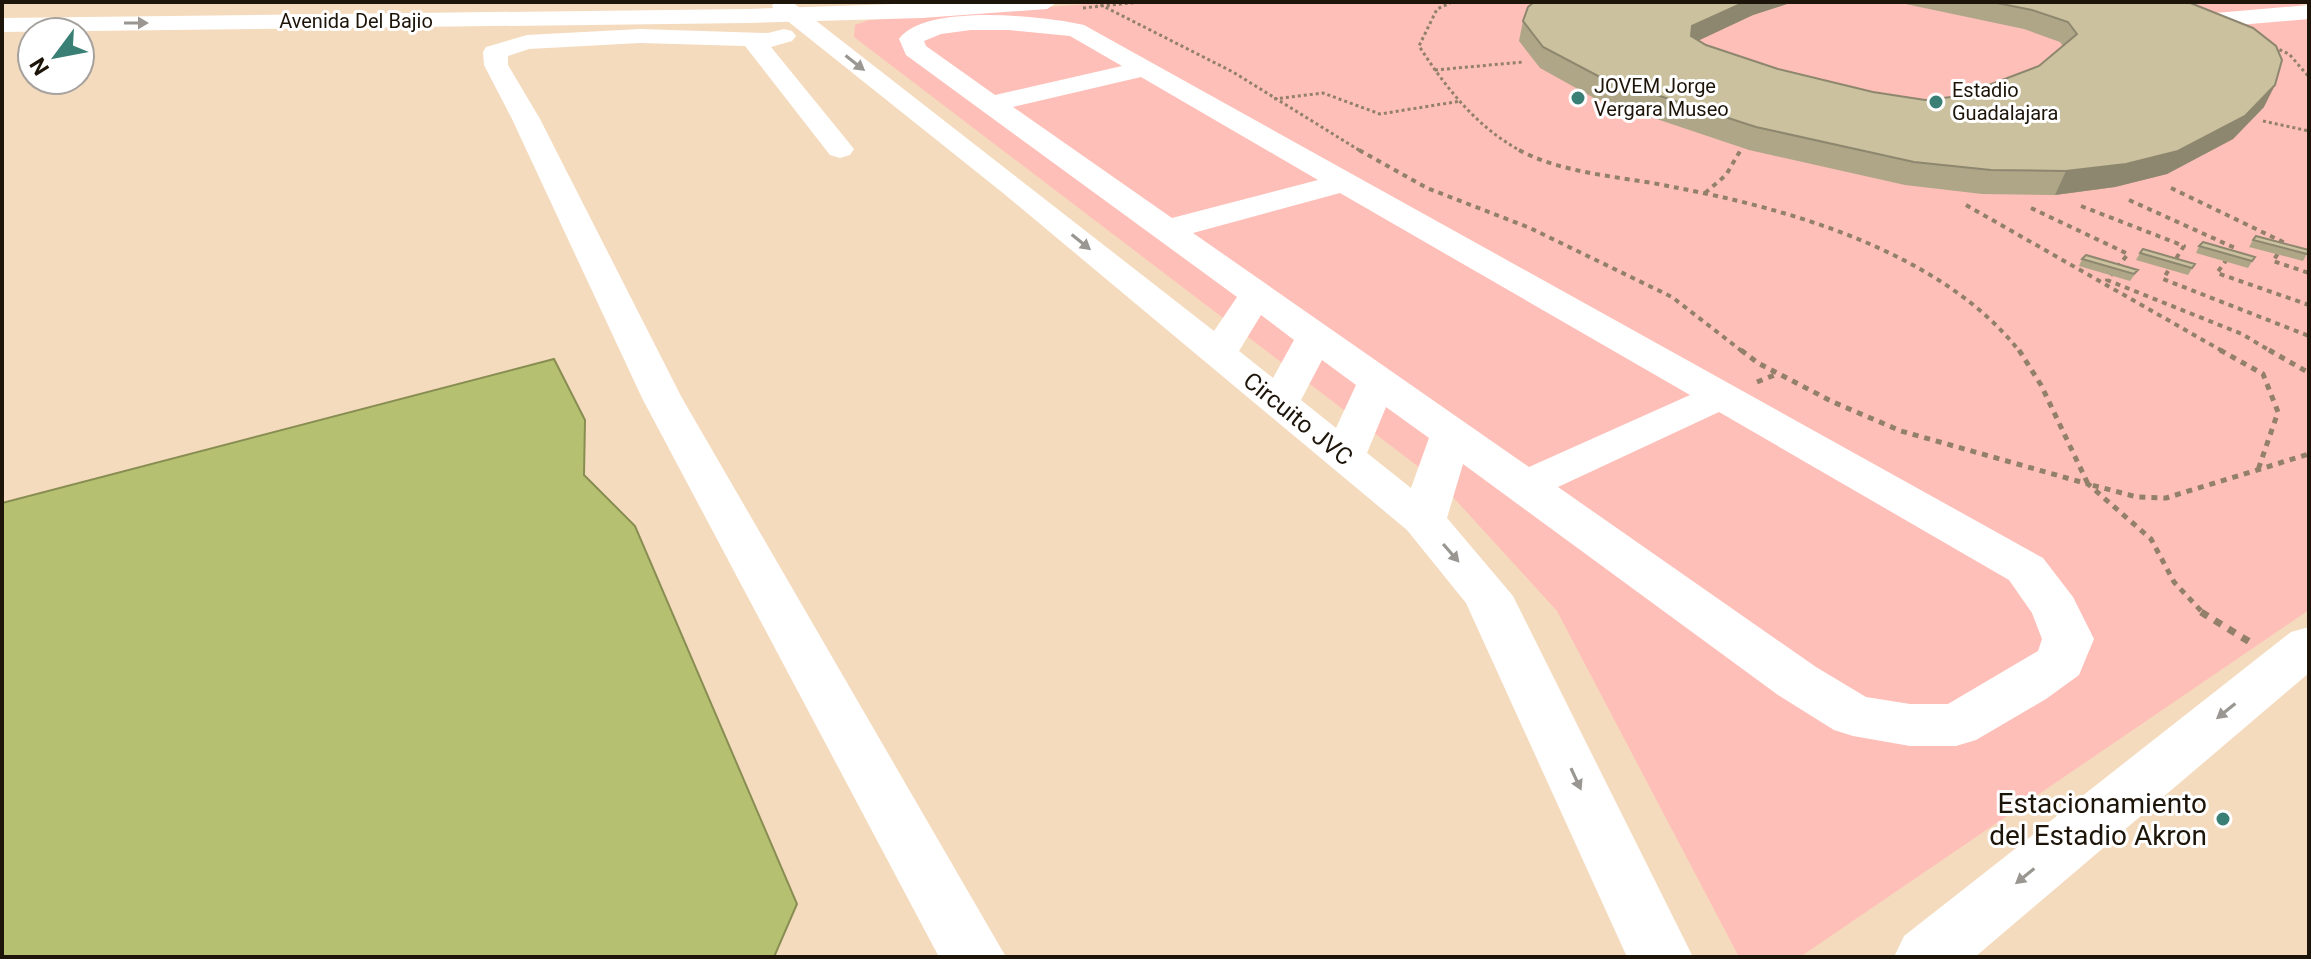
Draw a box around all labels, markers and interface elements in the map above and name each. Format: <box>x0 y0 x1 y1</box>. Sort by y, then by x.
street label: Avenida Del Bajio <box>279 9 433 33</box>
north arrow <box>16 16 96 96</box>
one-way arrow <box>124 17 149 29</box>
text: N <box>25 53 54 80</box>
one-way arrow <box>845 54 865 71</box>
place label: JOVEM Jorge Vergara Museo <box>1594 74 1729 121</box>
place label: Estadio Guadalajara <box>1952 78 2058 125</box>
marker: JOVEM Jorge Vergara Museo <box>1569 89 1587 107</box>
marker: Estadio Guadalajara <box>1927 93 1945 111</box>
one-way arrow <box>1070 234 1091 251</box>
street label: Circuito JVC <box>1238 367 1358 471</box>
one-way arrow <box>1442 542 1459 562</box>
one-way arrow <box>2216 702 2236 719</box>
one-way arrow <box>1569 768 1583 791</box>
place label: Estacionamiento del Estadio Akron <box>1989 787 2207 852</box>
marker: Estacionamiento del Estadio Akron <box>2214 810 2232 828</box>
one-way arrow <box>2015 868 2036 885</box>

